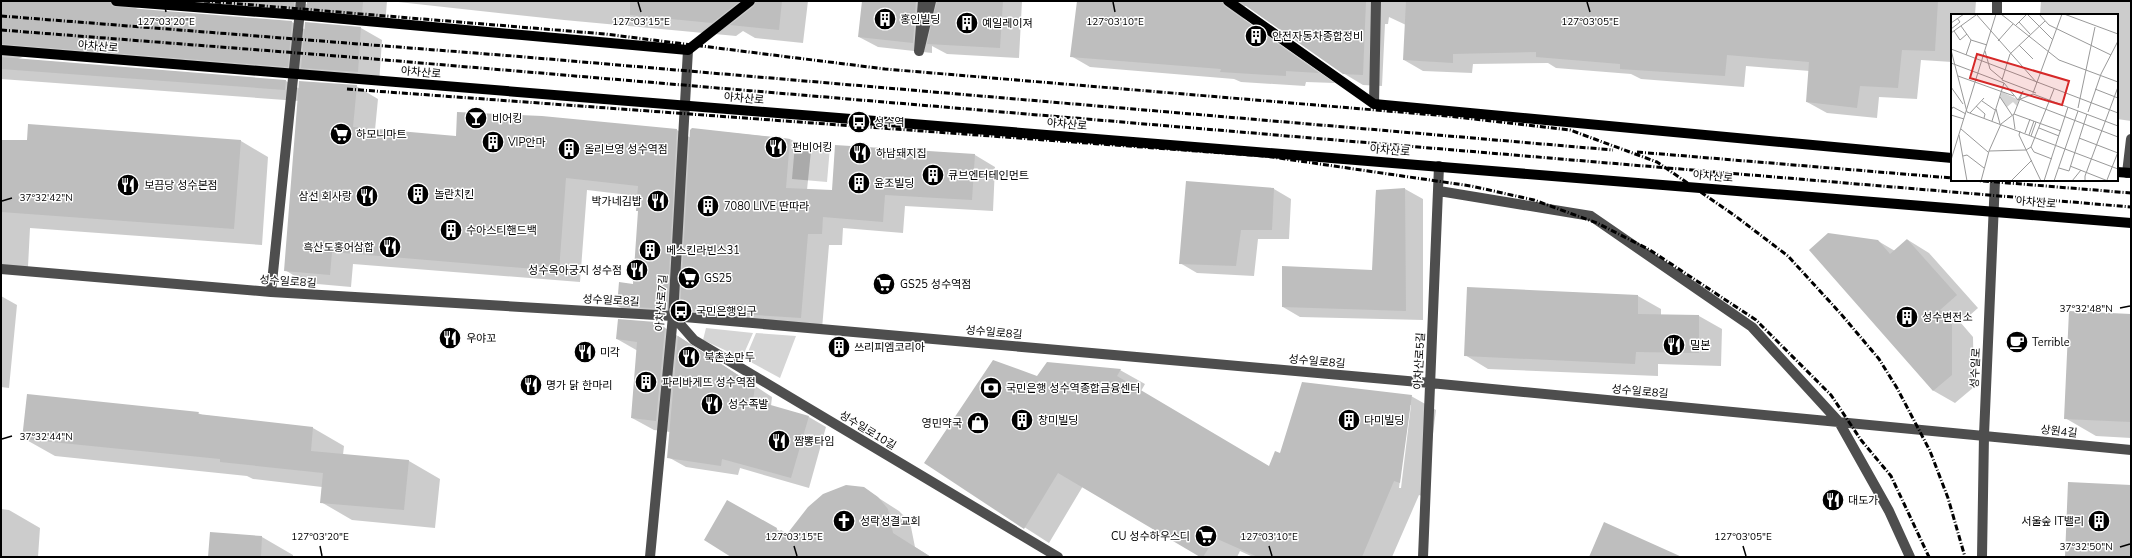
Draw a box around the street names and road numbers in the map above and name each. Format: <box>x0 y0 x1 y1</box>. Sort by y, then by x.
street label: 아차산로 <box>77 37 119 56</box>
street label: 아차산로 <box>400 63 442 82</box>
street label: 아차산로 <box>723 89 765 108</box>
street label: 아차산로 <box>1046 115 1088 134</box>
street label: 아차산로 <box>1369 141 1411 160</box>
street label: 아차산로 <box>1692 167 1734 186</box>
street label: 아차산로 <box>2015 193 2057 212</box>
street label: 성수일로8길 <box>259 272 317 291</box>
street label: 아차산로7길 <box>652 274 671 332</box>
street label: 성수일로8길 <box>582 292 640 309</box>
street label: 성수일로8길 <box>965 323 1023 342</box>
street label: 아차산로5길 <box>1411 332 1428 390</box>
street label: 성수일로 <box>1967 347 1984 389</box>
street label: 성수일로8길 <box>1288 352 1346 371</box>
street label: 성수일로8길 <box>1611 382 1669 401</box>
street label: 성수일로10길 <box>837 408 899 453</box>
street label: 상원4길 <box>2040 422 2078 441</box>

